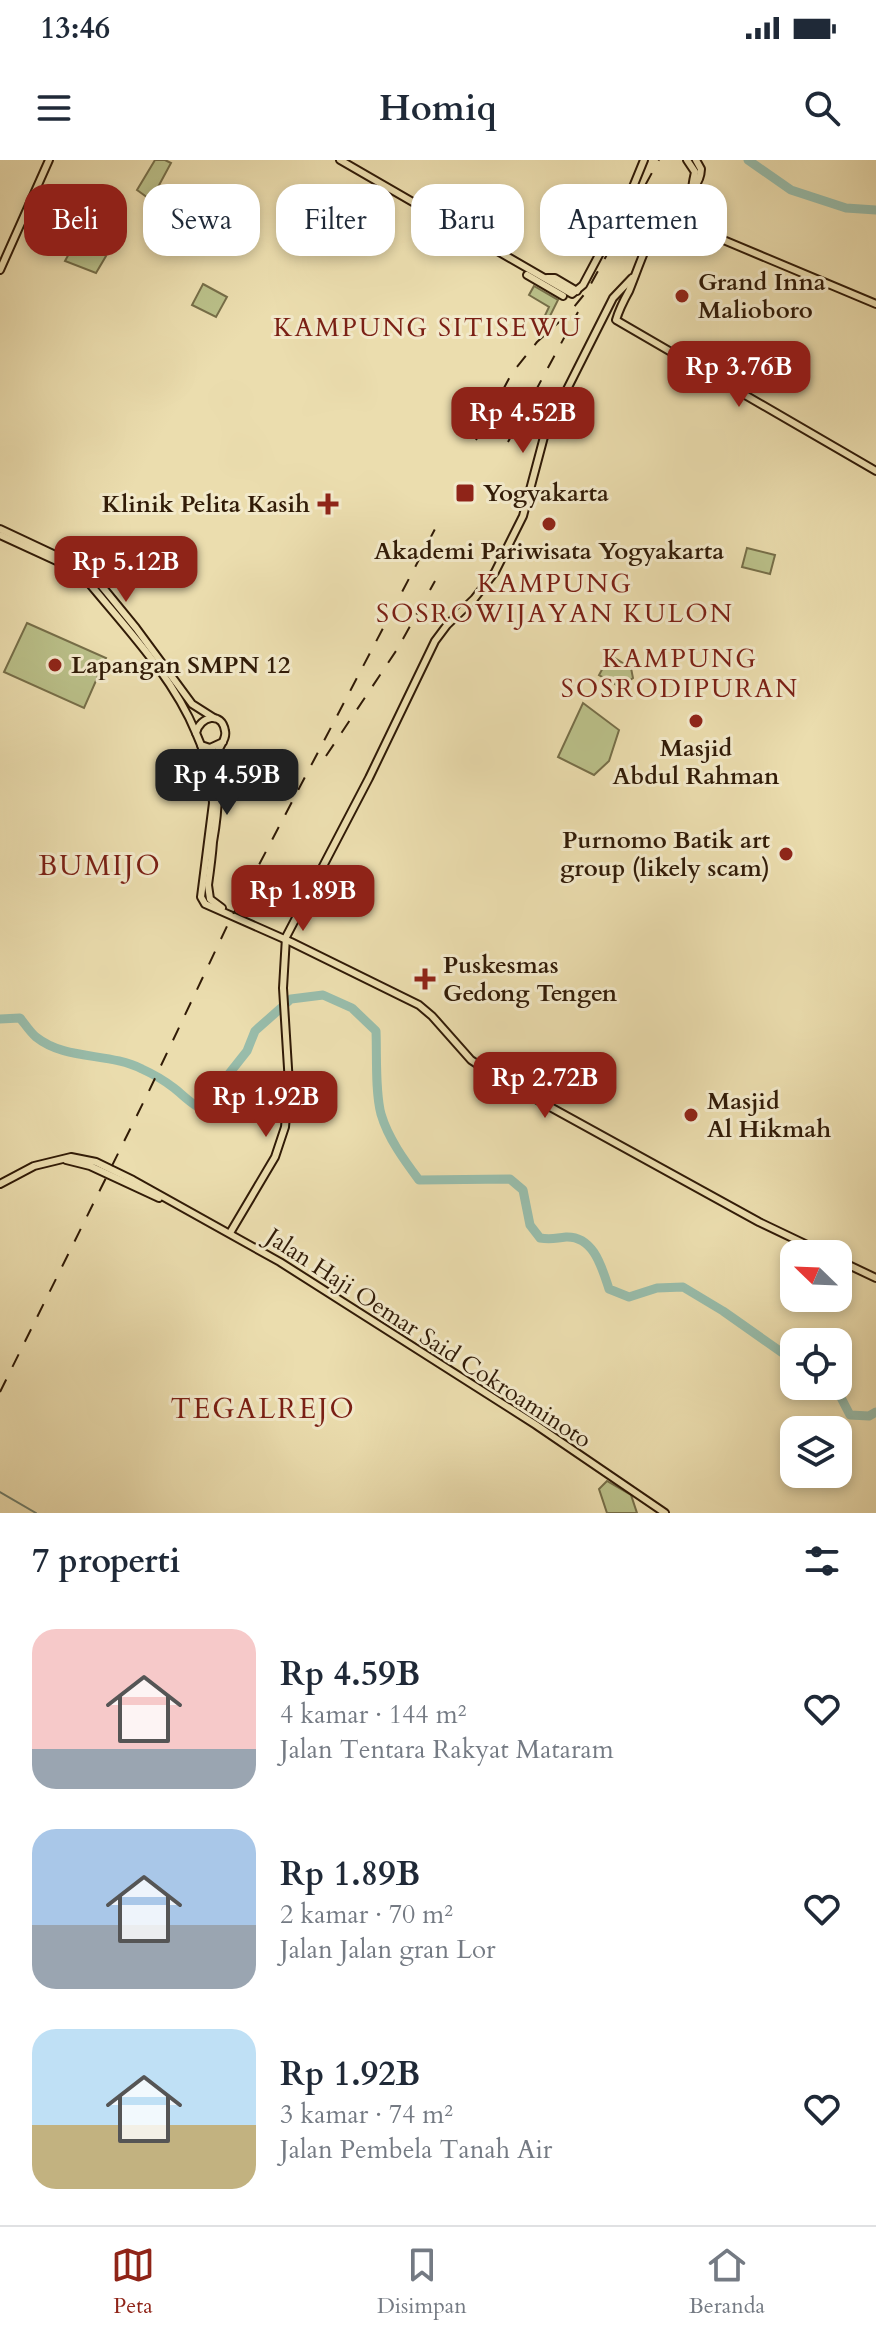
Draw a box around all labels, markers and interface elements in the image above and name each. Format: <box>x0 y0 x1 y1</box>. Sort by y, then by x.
text: 13:46 <box>40 8 110 49</box>
text: Homiq <box>379 84 497 133</box>
icon: menu <box>32 86 76 130</box>
icon: search <box>800 86 844 130</box>
chip: Beli <box>24 184 127 256</box>
chip: Sewa <box>143 184 260 256</box>
chip: Filter <box>276 184 395 256</box>
chip: Baru <box>411 184 524 256</box>
chip: Apartemen <box>540 184 727 256</box>
place label: Grand Inna Malioboro <box>698 266 826 327</box>
marker: Grand Inna Malioboro <box>673 287 691 305</box>
district label: KAMPUNG SITISEWU <box>273 310 583 345</box>
pin: Rp 3.76B <box>656 341 822 409</box>
text: Rp 3.76B <box>685 349 793 384</box>
pin: Rp 4.52B <box>440 387 606 455</box>
text: Rp 4.52B <box>469 395 577 430</box>
place label: Yogyakarta <box>483 477 609 510</box>
marker: Yogyakarta <box>454 482 476 504</box>
place label: Klinik Pelita Kasih <box>102 488 310 521</box>
marker: Klinik Pelita Kasih <box>317 493 339 515</box>
marker: Akademi Pariwisata Yogyakarta <box>540 515 558 533</box>
place label: Akademi Pariwisata Yogyakarta <box>374 535 724 568</box>
pin: Rp 5.12B <box>43 536 209 604</box>
text: Rp 5.12B <box>72 544 180 579</box>
district label: KAMPUNG SOSROWIJAYAN KULON <box>376 566 734 631</box>
district label: KAMPUNG SOSRODIPURAN <box>561 641 799 706</box>
place label: Lapangan SMPN 12 <box>71 649 290 682</box>
marker: Lapangan SMPN 12 <box>46 656 64 674</box>
marker: Masjid Abdul Rahman <box>687 712 705 730</box>
place label: Masjid Abdul Rahman <box>613 732 780 793</box>
pin: Rp 4.59B <box>144 749 310 817</box>
text: Rp 4.59B <box>173 757 281 792</box>
place label: Purnomo Batik art group (likely scam) <box>560 824 771 885</box>
marker: Purnomo Batik art group (likely scam) <box>777 845 795 863</box>
district label: BUMIJO <box>38 847 162 885</box>
pin: Rp 1.89B <box>220 865 386 933</box>
text: Rp 1.89B <box>249 873 357 908</box>
place label: Puskesmas Gedong Tengen <box>443 949 618 1010</box>
marker: Puskesmas Gedong Tengen <box>414 968 436 990</box>
pin: Rp 2.72B <box>462 1052 628 1120</box>
text: Rp 2.72B <box>491 1060 599 1095</box>
pin: Rp 1.92B <box>183 1071 349 1139</box>
text: Rp 1.92B <box>212 1079 320 1114</box>
place label: Masjid Al Hikmah <box>707 1085 831 1146</box>
marker: Masjid Al Hikmah <box>682 1106 700 1124</box>
street label: Jalan Haji Oemar Said Cokroaminoto <box>257 1219 598 1456</box>
north arrow <box>780 1240 852 1312</box>
map controls <box>780 1240 852 1488</box>
button: locate <box>780 1328 852 1400</box>
district label: TEGALREJO <box>170 1390 356 1428</box>
button: layers <box>780 1416 852 1488</box>
text: 7 properti <box>32 1538 180 1584</box>
icon: filters <box>800 1539 844 1583</box>
text: Rp 4.59B <box>280 1651 420 1697</box>
icon: home <box>96 1661 192 1757</box>
icon: heart <box>800 1687 844 1731</box>
text: 4 kamar · 144 m² <box>280 1697 466 1732</box>
text: Jalan Tentara Rakyat Mataram <box>280 1732 614 1767</box>
text: Rp 1.89B <box>280 1851 420 1897</box>
icon: home <box>96 1861 192 1957</box>
icon: heart <box>800 1887 844 1931</box>
text: 2 kamar · 70 m² <box>280 1897 453 1932</box>
text: Jalan Jalan gran Lor <box>280 1932 496 1967</box>
text: Rp 1.92B <box>280 2051 420 2097</box>
icon: home <box>96 2061 192 2157</box>
icon: heart <box>800 2087 844 2131</box>
text: 3 kamar · 74 m² <box>280 2097 453 2132</box>
text: Jalan Pembela Tanah Air <box>280 2132 552 2167</box>
tab: Peta <box>111 2243 155 2321</box>
tab: Disimpan <box>377 2243 467 2321</box>
tab: Beranda <box>689 2243 765 2321</box>

